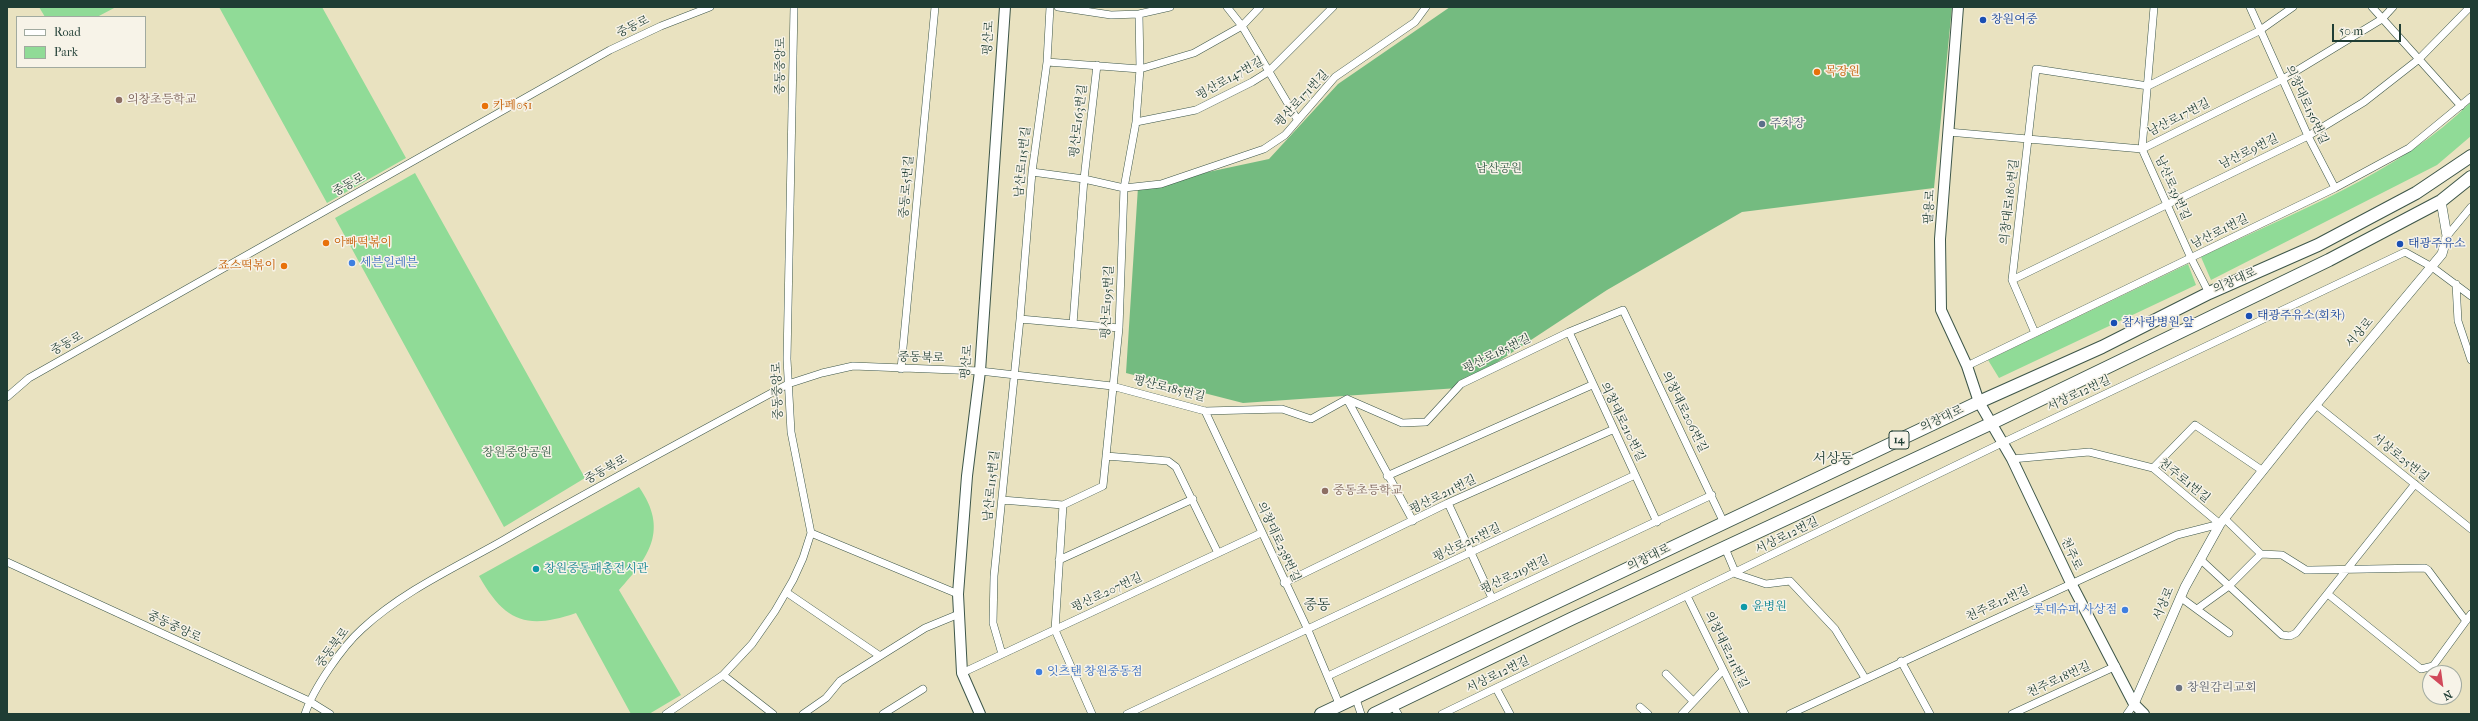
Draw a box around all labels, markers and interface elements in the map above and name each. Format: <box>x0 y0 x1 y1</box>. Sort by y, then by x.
street label: 중동로 <box>614 13 652 41</box>
place label: 창원여중 <box>1991 13 2037 27</box>
marker: 창원여중 <box>1978 15 1988 25</box>
legend <box>16 16 146 68</box>
scale bar <box>2334 16 2403 42</box>
street label: 평산로 <box>981 20 997 56</box>
text: 50 m <box>2339 24 2363 38</box>
text: Road <box>54 25 81 39</box>
street label: 중동중앙로 <box>773 37 789 95</box>
text: Park <box>54 45 78 59</box>
street label: 평산로147번길 <box>1194 55 1266 103</box>
street label: 의창대로156번길 <box>2281 63 2331 147</box>
place label: 목장원 <box>1825 65 1860 79</box>
marker: 목장원 <box>1812 67 1822 77</box>
street label: 평산로171번길 <box>1272 68 1332 130</box>
street label: 평산로163번길 <box>1067 84 1091 158</box>
place label: 의창초등학교 <box>127 93 197 107</box>
marker: 의창초등학교 <box>114 95 124 105</box>
street label: 남산로17번길 <box>2145 96 2213 140</box>
place label: 카페051 <box>493 99 532 113</box>
marker: 카페051 <box>480 101 490 111</box>
place label: 주차장 <box>1770 117 1805 131</box>
marker: 주차장 <box>1757 119 1767 129</box>
street label: 남산로115번길 <box>1012 126 1034 198</box>
street label: 남산로9번길 <box>2217 131 2281 173</box>
street label: 남산로39번길 <box>2151 153 2193 223</box>
street label: 중동로5번길 <box>897 155 917 219</box>
street label: 의창대로180번길 <box>1998 158 2022 246</box>
park label: 남산공원 <box>1476 162 1522 176</box>
street label: 중동로 <box>330 170 368 200</box>
street label: 팔용로 <box>1922 189 1938 225</box>
street label: 남산로1번길 <box>2189 212 2251 252</box>
place label: 아빠떡볶이 <box>334 236 392 250</box>
place label: 태광주유소 <box>2408 237 2466 251</box>
marker: 아빠떡볶이 <box>321 238 331 248</box>
marker: 태광주유소 <box>2395 239 2405 249</box>
place label: 세븐일레븐 <box>360 256 418 270</box>
marker: 세븐일레븐 <box>347 258 357 268</box>
place label: 죠스떡볶이 <box>218 259 276 273</box>
marker: 죠스떡볶이 <box>279 261 289 271</box>
street label: 평산로195번길 <box>1099 265 1117 339</box>
street label: 의창대로 <box>2211 265 2259 297</box>
place label: 태광주유소(회차) <box>2257 309 2345 323</box>
marker: 태광주유소(회차) <box>2244 311 2254 321</box>
street label: 서상로 <box>2343 315 2377 351</box>
place label: 참사랑병원 앞 <box>2122 316 2194 330</box>
marker: 참사랑병원 앞 <box>2109 318 2119 328</box>
street label: 중동로 <box>48 329 86 359</box>
street label: 평산로185번길 <box>1461 331 1533 377</box>
street label: 평산로 <box>958 344 976 380</box>
street label: 중동북로 <box>898 350 944 366</box>
street label: 중동중앙로 <box>770 362 786 420</box>
street label: 의창대로206번길 <box>1658 369 1710 455</box>
street label: 평산로185번길 <box>1132 373 1206 405</box>
street label: 서상로12번길 <box>2045 373 2113 415</box>
street label: 의창대로210번길 <box>1597 380 1647 464</box>
street label: 의창대로 <box>1918 403 1966 435</box>
road number: 14 <box>1889 431 1909 449</box>
street label: 서상로25번길 <box>2369 431 2431 485</box>
park label: 창원중앙공원 <box>482 446 552 460</box>
street label: 남산로115번길 <box>981 450 1003 522</box>
street label: 중동북로 <box>582 452 630 488</box>
district label: 서상동 <box>1813 452 1853 468</box>
street label: 천주로1번길 <box>2155 456 2213 506</box>
street label: 평산로211번길 <box>1407 473 1479 517</box>
place label: 중동초등학교 <box>1333 484 1403 498</box>
marker: 중동초등학교 <box>1320 486 1330 496</box>
street label: 의창대로238번길 <box>1253 500 1303 584</box>
street label: 서상로12번길 <box>1753 515 1821 557</box>
street label: 평산로215번길 <box>1431 521 1503 565</box>
street label: 천주로 <box>2057 535 2085 573</box>
street label: 의창대로 <box>1625 541 1673 575</box>
street label: 평산로219번길 <box>1478 553 1552 597</box>
place label: 창원중동패총전시관 <box>544 562 648 576</box>
marker: 창원중동패총전시관 <box>531 564 541 574</box>
street label: 평산로207번길 <box>1069 570 1145 616</box>
street label: 천주로12번길 <box>1964 583 2032 625</box>
street label: 서상로 <box>2151 585 2177 623</box>
district label: 중동 <box>1303 598 1331 614</box>
place label: 윤병원 <box>1752 600 1787 614</box>
marker: 윤병원 <box>1739 602 1749 612</box>
place label: 롯데슈퍼 사상점 <box>2033 603 2117 617</box>
marker: 롯데슈퍼 사상점 <box>2120 605 2130 615</box>
street label: 중동중앙로 <box>145 608 203 646</box>
street label: 의창대로211번길 <box>1701 609 1751 691</box>
street label: 중동북로 <box>313 625 353 671</box>
street label: 서상로12번길 <box>1464 654 1532 696</box>
street label: 천주로18번길 <box>2025 659 2093 701</box>
place label: 잇츠탠 창원중동점 <box>1047 665 1142 679</box>
north arrow <box>2422 665 2462 705</box>
marker: 잇츠탠 창원중동점 <box>1034 667 1044 677</box>
place label: 창원감리교회 <box>2187 681 2257 695</box>
marker: 창원감리교회 <box>2174 683 2184 693</box>
text: N <box>2441 687 2454 703</box>

